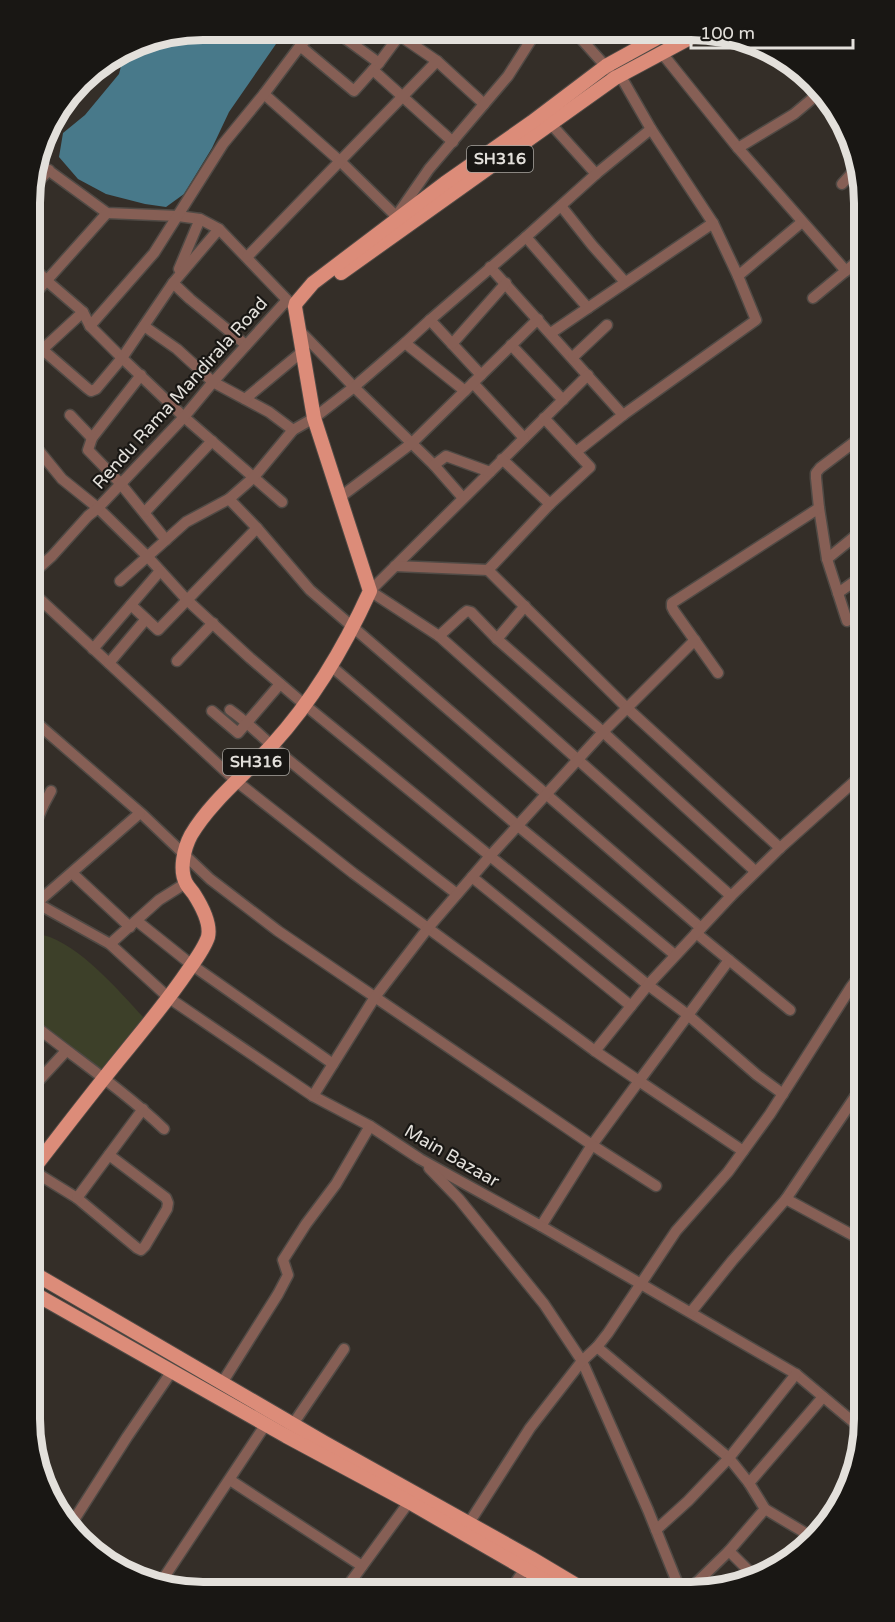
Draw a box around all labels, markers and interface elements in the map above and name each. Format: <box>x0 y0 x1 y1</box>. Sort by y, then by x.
scale bar <box>691 12 853 50</box>
text: 100 m <box>700 22 755 44</box>
road number: SH316 <box>467 146 533 172</box>
street label: Rendu Rama Mandirala Road <box>88 292 272 494</box>
road number: SH316 <box>223 749 289 775</box>
street label: Main Bazaar <box>400 1120 504 1192</box>

